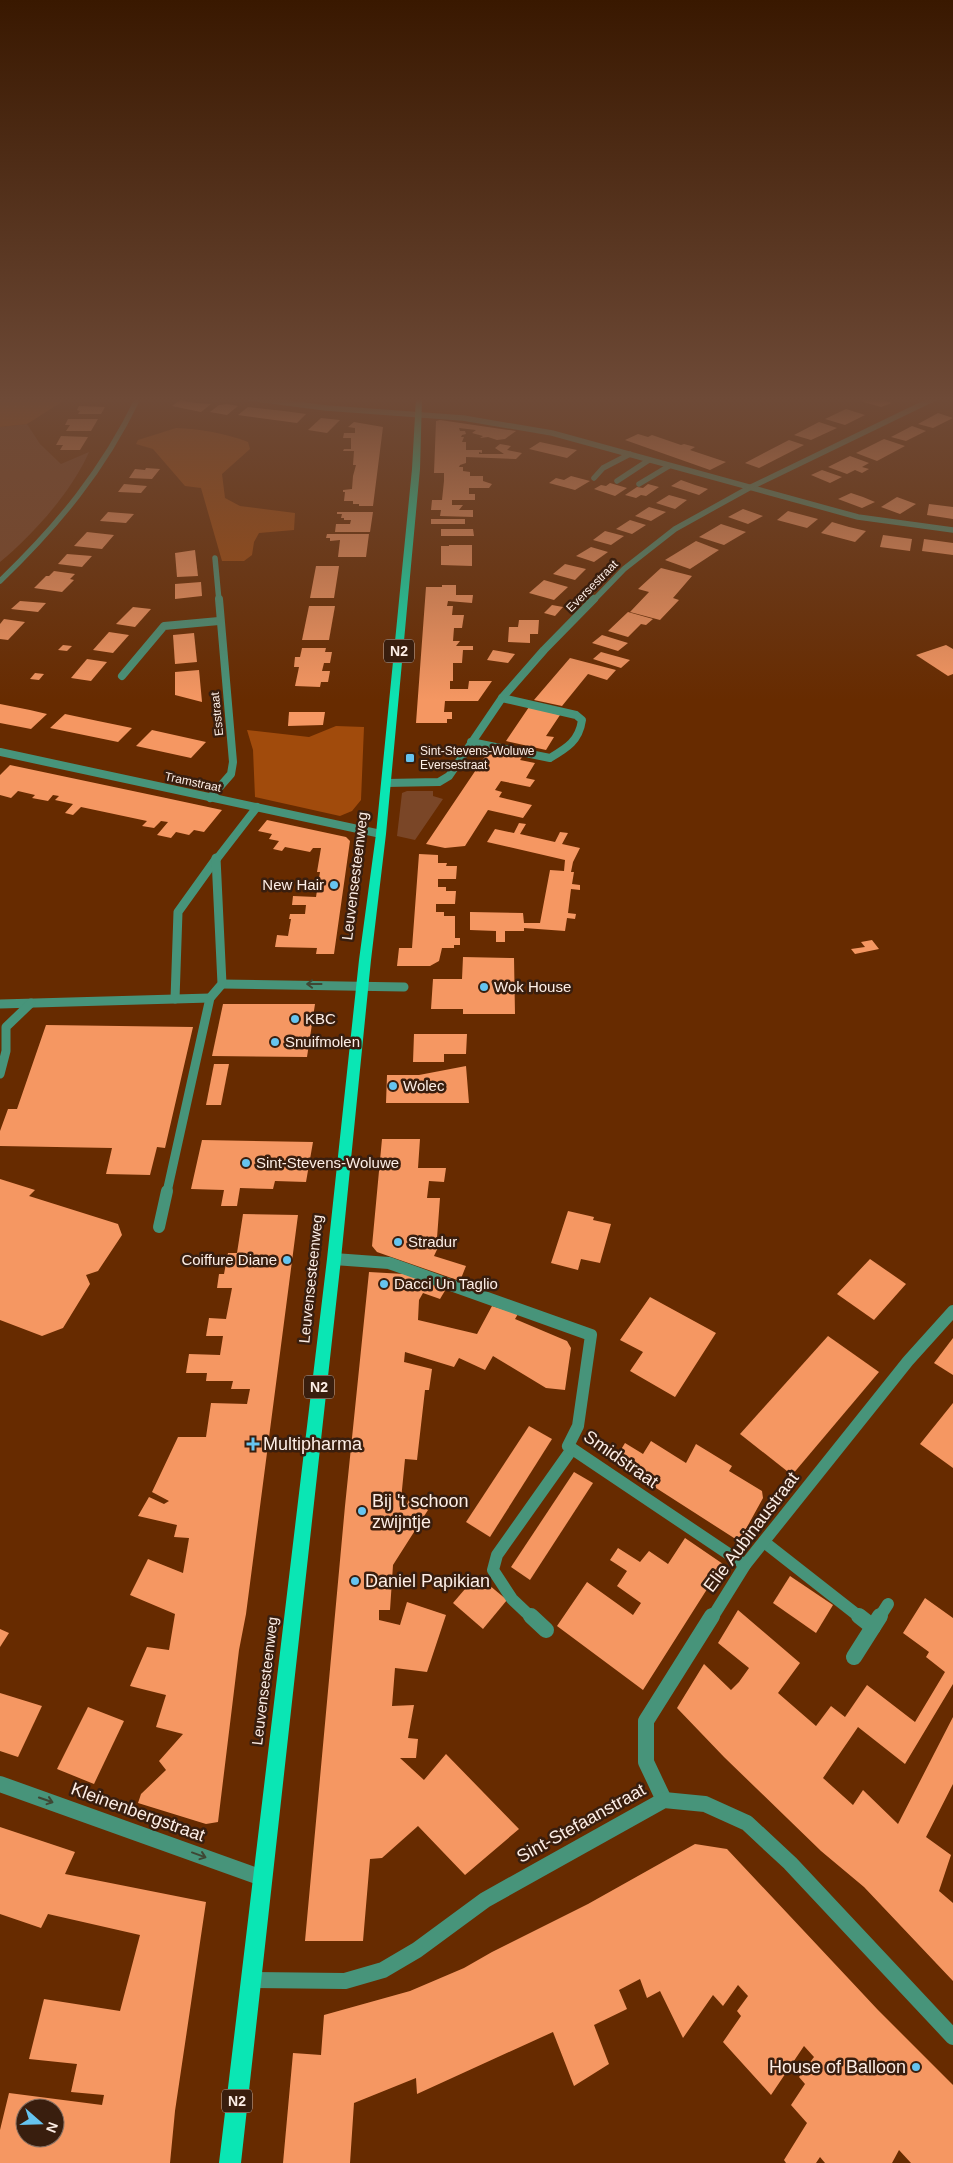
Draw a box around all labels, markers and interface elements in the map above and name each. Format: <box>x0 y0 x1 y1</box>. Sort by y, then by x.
street label: Eversestraat <box>563 557 621 615</box>
road number: N2 <box>384 640 414 662</box>
street label: Esstraat <box>208 691 226 737</box>
place label: Sint-Stevens-Woluwe Eversestraat <box>420 744 535 772</box>
marker: Sint-Stevens-Woluwe Eversestraat <box>404 752 416 764</box>
street label: Tramstraat <box>163 769 223 795</box>
street label: Leuvensesteenweg <box>338 811 371 941</box>
place label: New Hair <box>262 876 324 893</box>
marker: New Hair <box>328 879 340 891</box>
place label: Wok House <box>494 978 571 995</box>
one-way arrow <box>306 980 322 989</box>
marker: Wok House <box>478 981 490 993</box>
place label: KBC <box>305 1010 336 1027</box>
marker: KBC <box>289 1013 301 1025</box>
place label: Snuifmolen <box>285 1033 360 1050</box>
marker: Snuifmolen <box>269 1036 281 1048</box>
place label: Wolec <box>403 1077 445 1094</box>
marker: Wolec <box>387 1080 399 1092</box>
place label: Sint-Stevens-Woluwe <box>256 1154 399 1171</box>
marker: Sint-Stevens-Woluwe <box>240 1157 252 1169</box>
street label: Leuvensesteenweg <box>295 1214 326 1344</box>
place label: Stradur <box>408 1233 457 1250</box>
marker: Stradur <box>392 1236 404 1248</box>
place label: Coiffure Diane <box>181 1251 277 1268</box>
marker: Coiffure Diane <box>281 1254 293 1266</box>
place label: Dacci Un Taglio <box>394 1275 498 1292</box>
marker: Dacci Un Taglio <box>378 1278 390 1290</box>
road number: N2 <box>304 1375 334 1398</box>
street label: Smidstraat <box>580 1426 662 1492</box>
place label: Multipharma <box>263 1434 363 1454</box>
marker: Multipharma <box>247 1438 259 1450</box>
street label: Elie Aubinaustraat <box>699 1468 803 1596</box>
place label: Bij 't schoon zwijntje <box>372 1491 469 1532</box>
marker: Bij 't schoon zwijntje <box>356 1505 368 1517</box>
place label: Daniel Papikian <box>365 1571 490 1591</box>
marker: Daniel Papikian <box>349 1575 361 1587</box>
street label: Leuvensesteenweg <box>248 1616 281 1746</box>
street label: Kleinenbergstraat <box>68 1778 208 1846</box>
street label: Sint-Stefaanstraat <box>513 1779 649 1867</box>
one-way arrow <box>38 1796 54 1806</box>
one-way arrow <box>191 1851 206 1860</box>
place label: House of Balloon <box>769 2057 906 2077</box>
marker: House of Balloon <box>910 2061 922 2073</box>
road number: N2 <box>222 2090 252 2112</box>
north arrow <box>15 2098 65 2148</box>
text: N <box>43 2120 61 2135</box>

